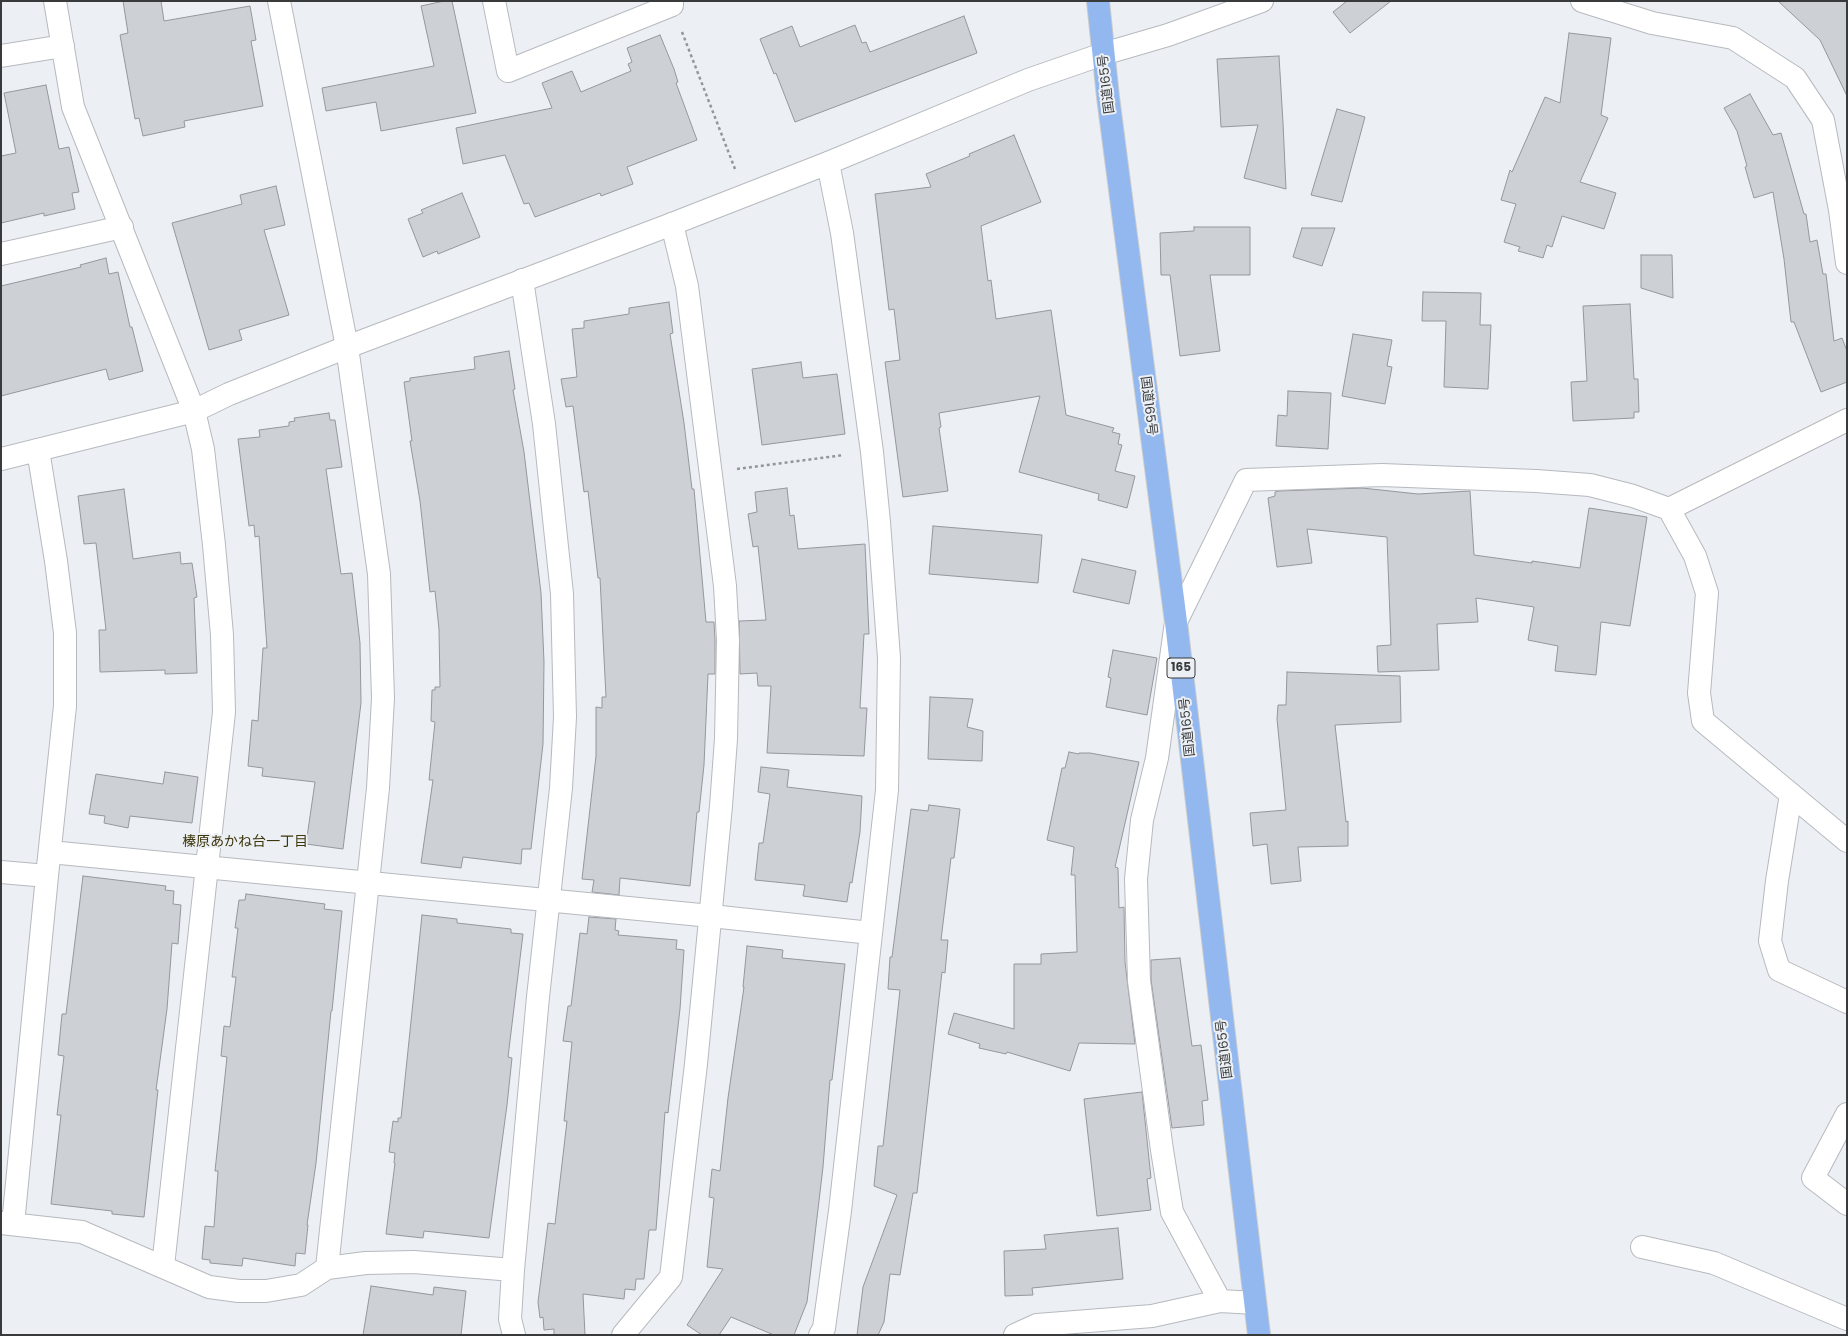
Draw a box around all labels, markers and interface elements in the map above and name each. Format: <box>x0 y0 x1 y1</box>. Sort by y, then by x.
street label: 国道165号 <box>1096 53 1118 115</box>
street label: 国道165号 <box>1137 375 1159 437</box>
road number: 165 <box>1167 658 1195 678</box>
street label: 国道165号 <box>1177 697 1199 757</box>
district label: 榛原あかね台一丁目 <box>182 834 308 850</box>
street label: 国道165号 <box>1214 1018 1236 1080</box>

